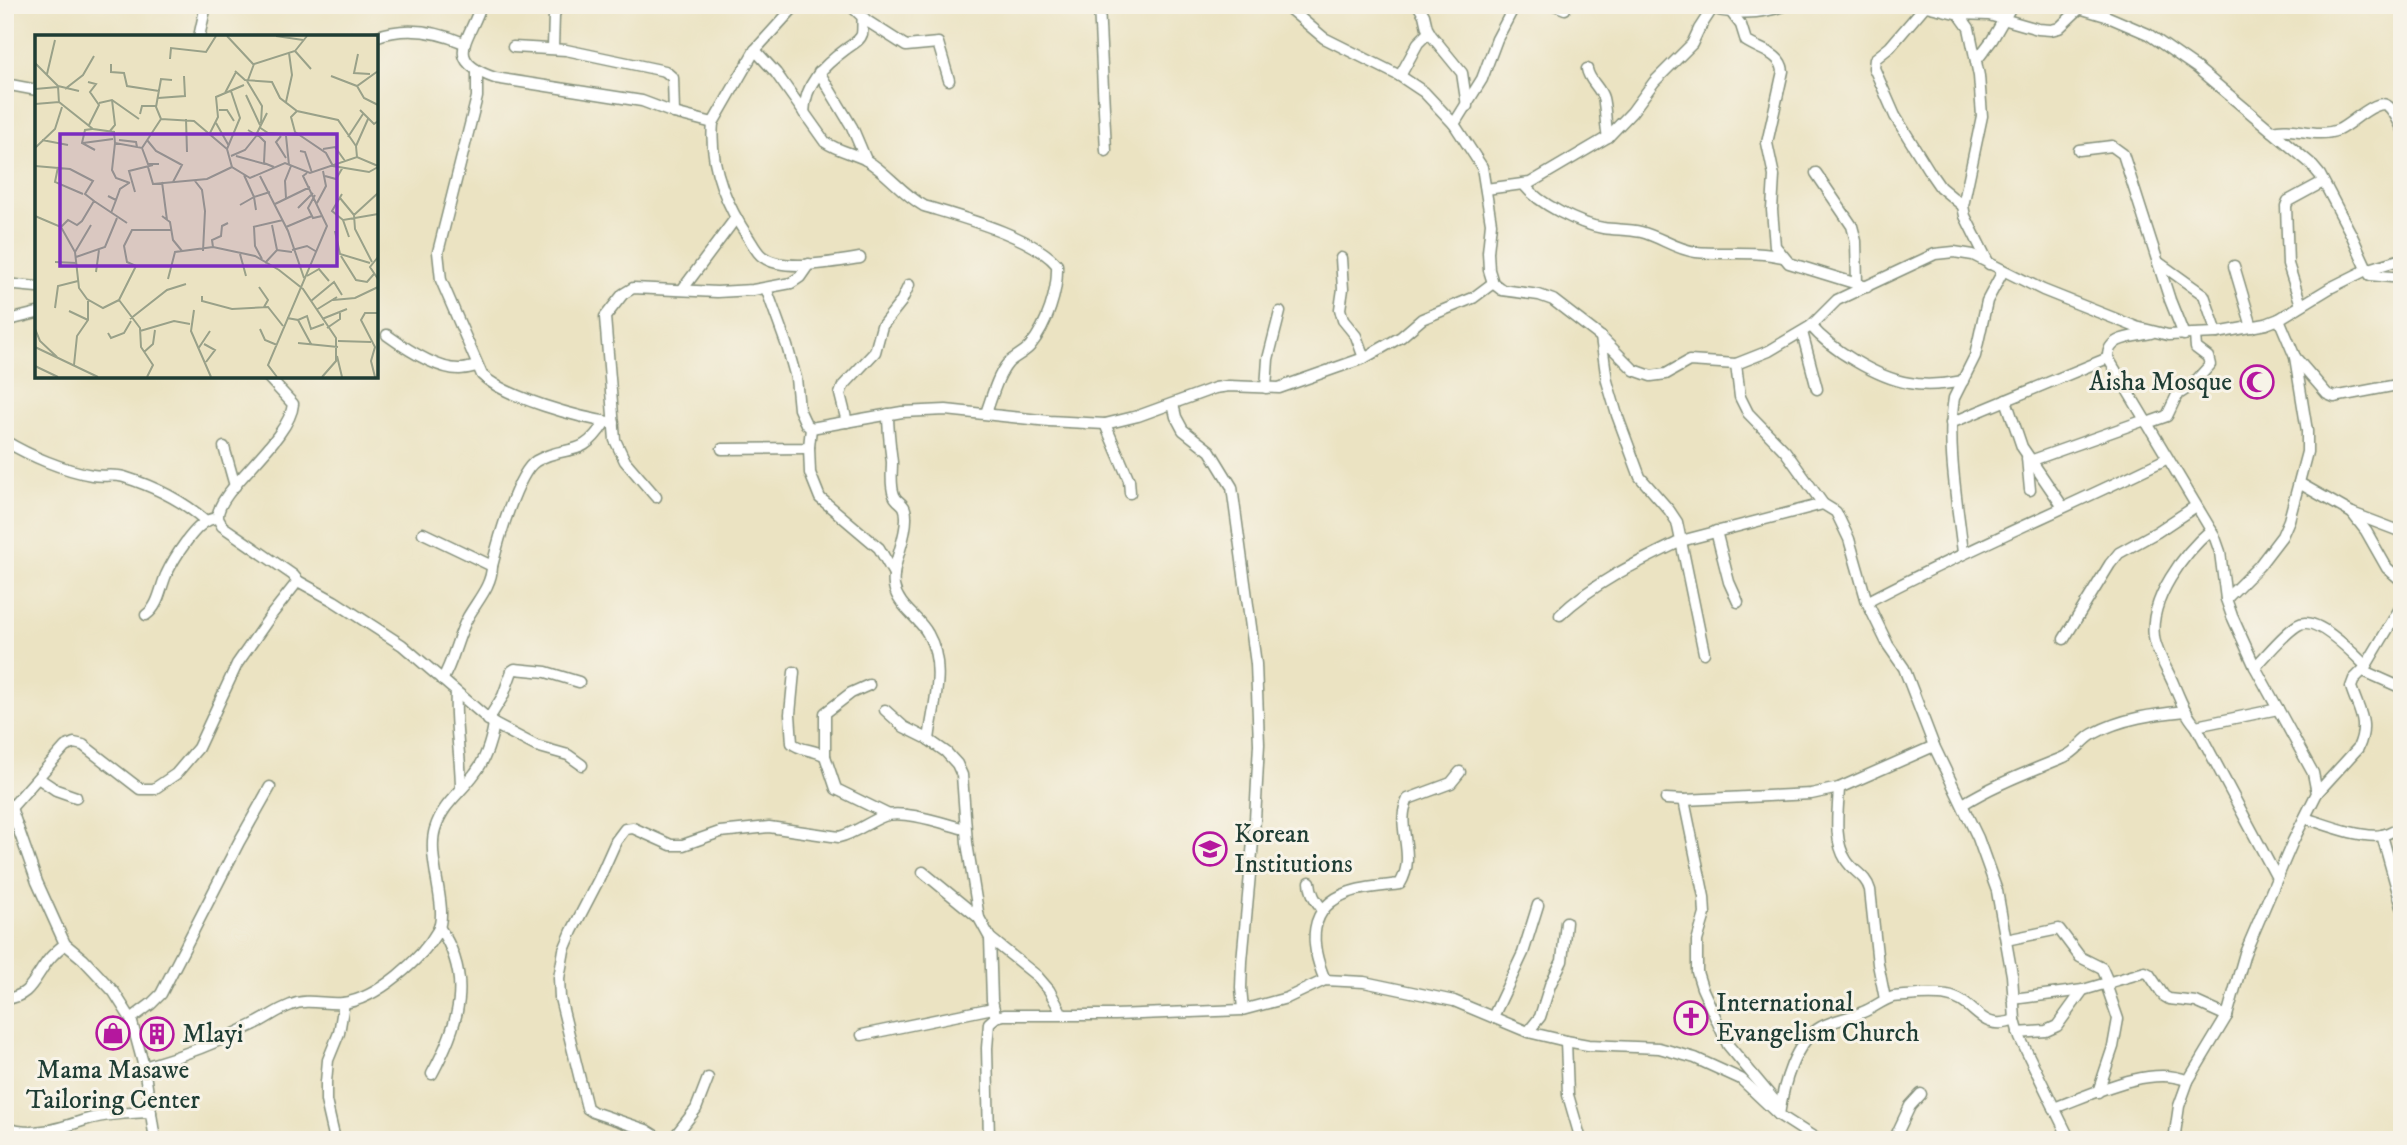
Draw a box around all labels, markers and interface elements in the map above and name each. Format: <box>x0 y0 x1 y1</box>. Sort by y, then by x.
inset map <box>35 35 378 378</box>
mosque icon: Aisha Mosque <box>2238 363 2276 401</box>
place label: Aisha Mosque <box>2089 366 2232 399</box>
place label: Korean Institutions <box>1234 818 1353 881</box>
school or university icon: Korean Institutions <box>1191 830 1229 868</box>
place label: International Evangelism Church <box>1716 987 1920 1050</box>
church icon: International Evangelism Church <box>1672 999 1710 1037</box>
shop icon: Mama Masawe Tailoring Center <box>94 1014 132 1052</box>
building icon: Mlayi <box>138 1015 176 1053</box>
place label: Mlayi <box>182 1018 244 1051</box>
place label: Mama Masawe Tailoring Center <box>26 1054 200 1117</box>

